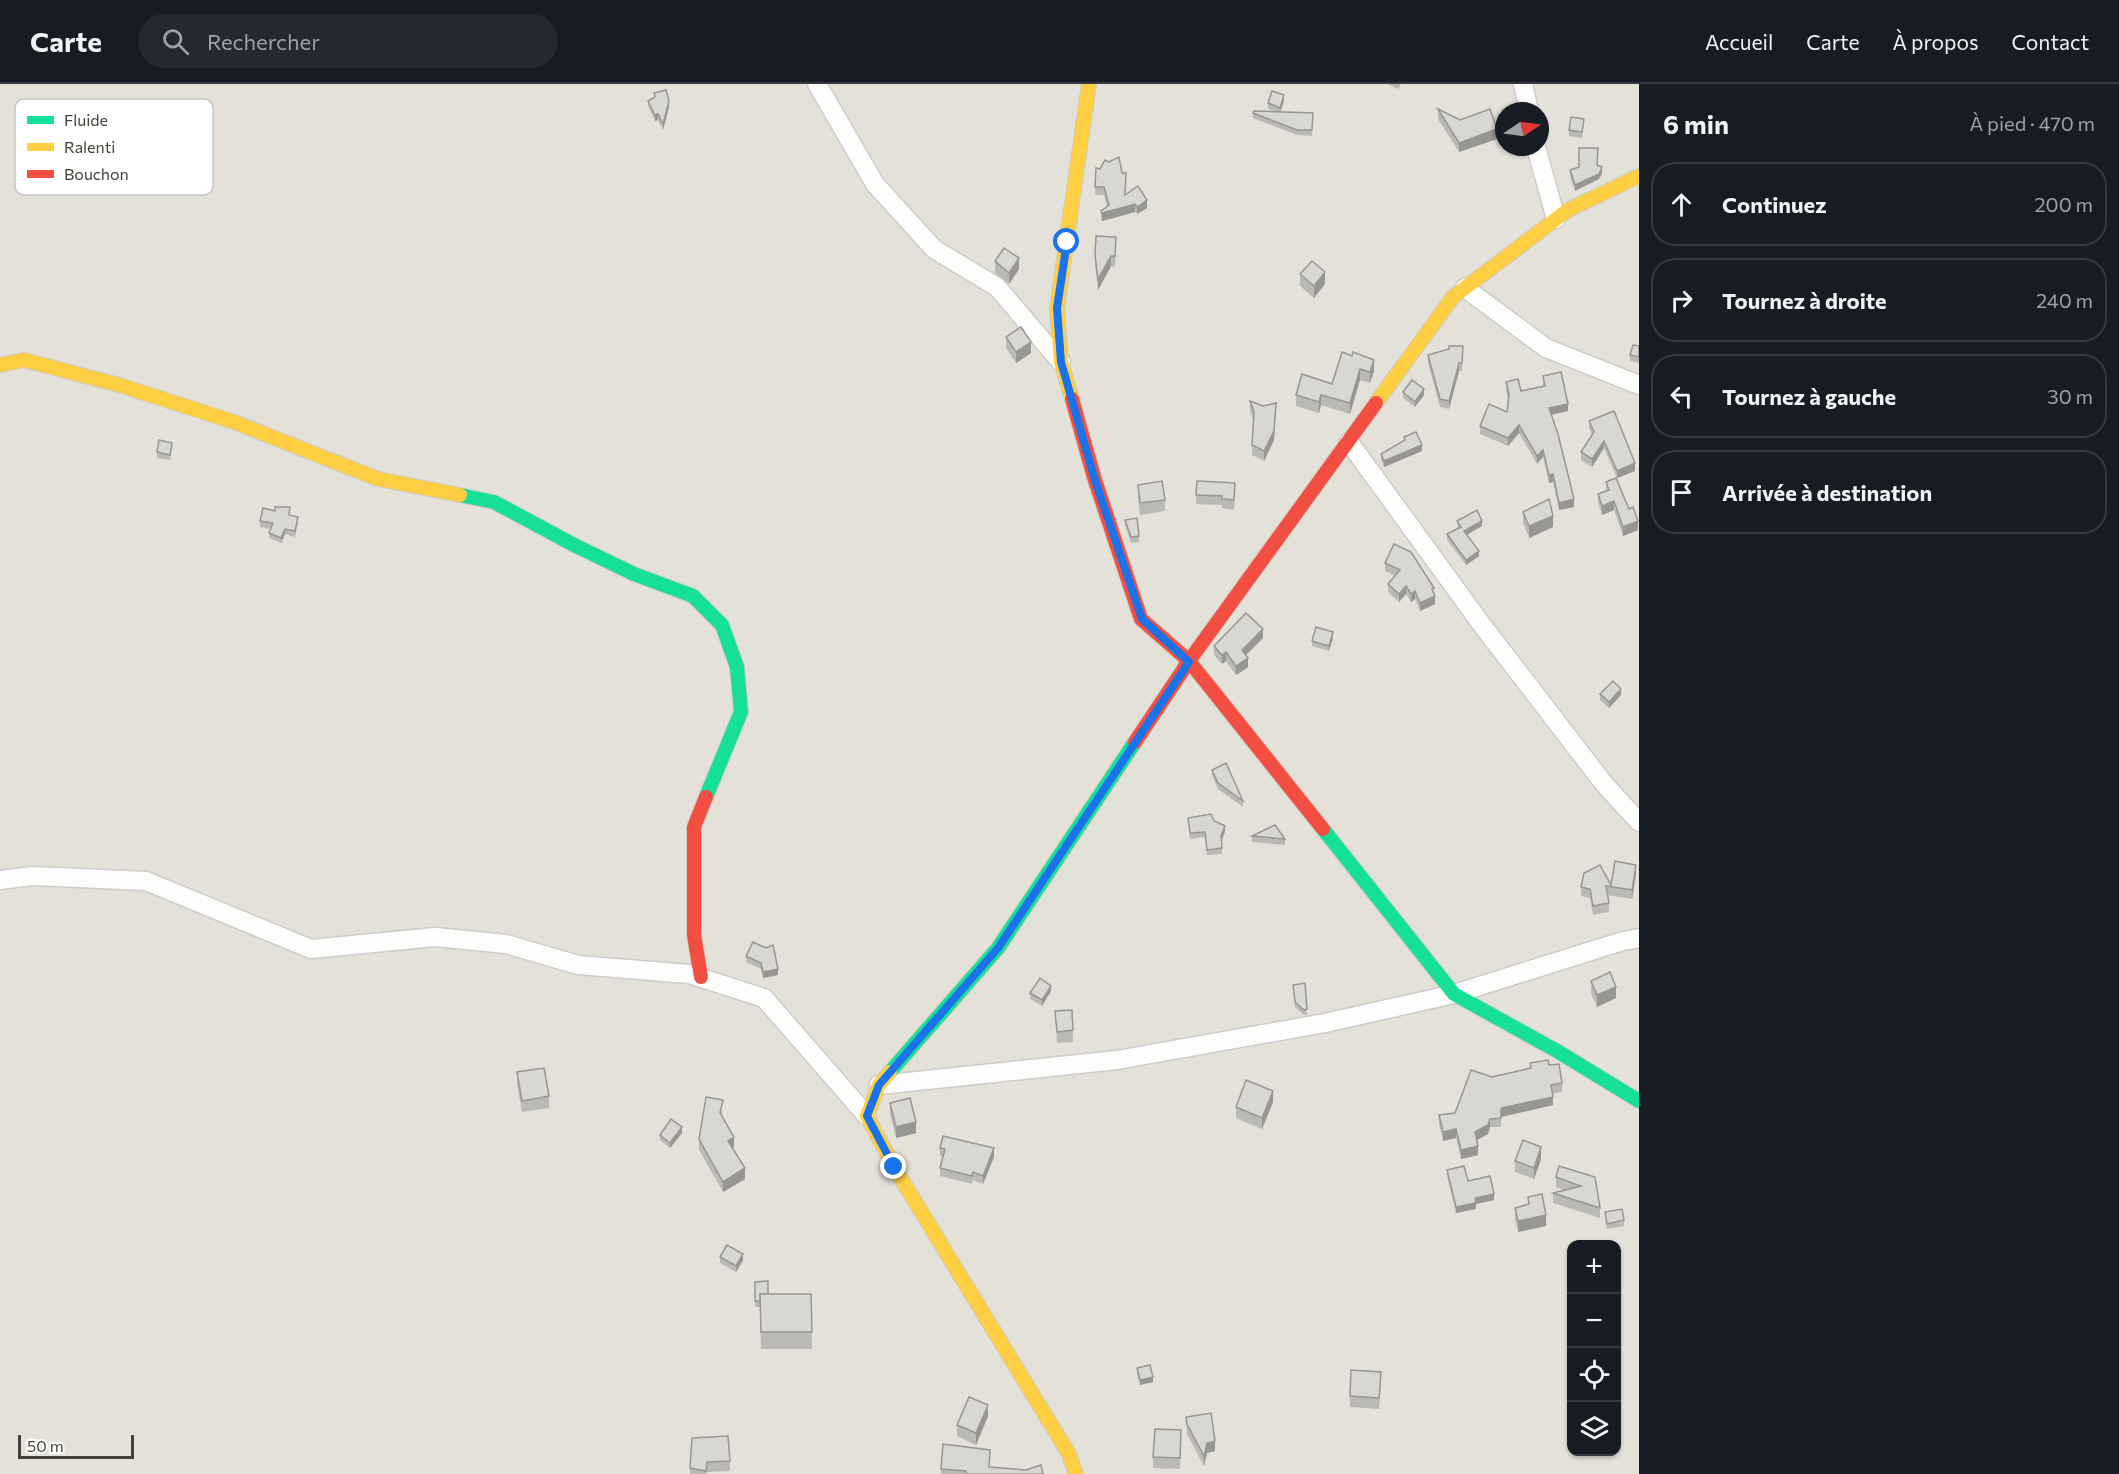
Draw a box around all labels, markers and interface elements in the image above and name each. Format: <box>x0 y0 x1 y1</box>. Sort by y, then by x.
search box <box>138 14 558 68</box>
text: Carte <box>30 24 102 58</box>
icon: search <box>159 25 192 58</box>
text: Rechercher <box>207 28 320 55</box>
text: Accueil <box>1705 29 1773 54</box>
text: Carte <box>1806 29 1860 54</box>
text: À propos <box>1893 29 1978 54</box>
text: Contact <box>2011 29 2089 54</box>
legend <box>15 99 213 195</box>
north arrow <box>1495 102 1549 156</box>
text: 6 min <box>1663 108 1729 139</box>
text: Fluide <box>64 110 108 129</box>
text: À pied · 470 m <box>1969 111 2095 135</box>
text: Ralenti <box>64 137 115 156</box>
text: Bouchon <box>64 164 129 183</box>
icon: ahead <box>1665 188 1698 221</box>
text: Continuez <box>1722 191 1827 218</box>
text: 200 m <box>2035 192 2093 216</box>
route start <box>1053 228 1079 254</box>
icon: right <box>1665 284 1698 317</box>
text: Tournez à droite <box>1722 287 1887 314</box>
text: 240 m <box>2036 288 2093 312</box>
icon: left <box>1665 380 1698 413</box>
text: Tournez à gauche <box>1722 383 1896 410</box>
text: 30 m <box>2047 384 2093 408</box>
icon: arrive <box>1665 476 1698 509</box>
text: Arrivée à destination <box>1722 479 1932 506</box>
route end <box>880 1153 906 1179</box>
map controls <box>1567 1240 1621 1456</box>
button: + <box>1567 1240 1621 1294</box>
button: − <box>1567 1294 1621 1348</box>
button: locate <box>1567 1348 1621 1402</box>
button: layers <box>1567 1402 1621 1456</box>
scale bar <box>18 1432 134 1460</box>
text: 50 m <box>27 1436 64 1455</box>

